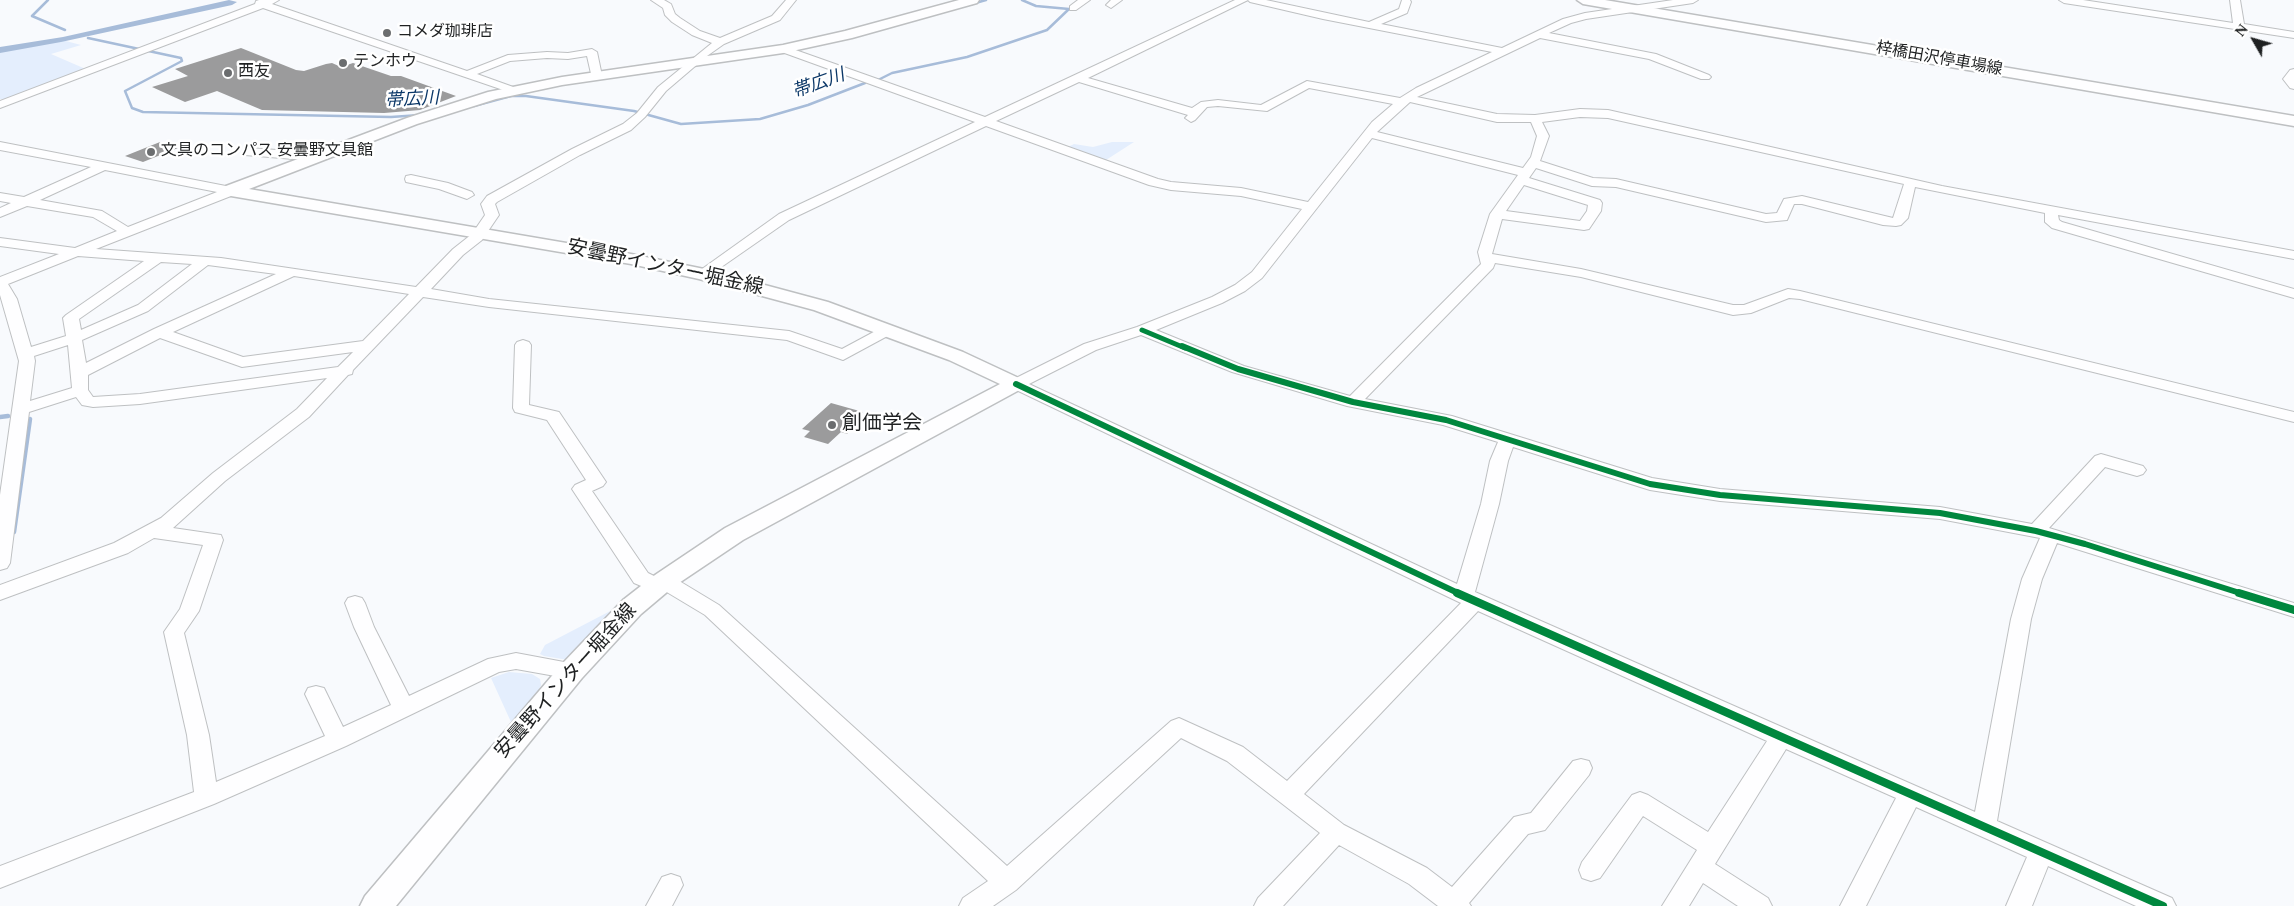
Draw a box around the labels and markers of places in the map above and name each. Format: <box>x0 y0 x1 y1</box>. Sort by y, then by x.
place label: コメダ珈琲店 <box>397 23 493 43</box>
marker: コメダ珈琲店 <box>381 27 393 39</box>
place label: テンホウ <box>353 53 417 73</box>
marker: テンホウ <box>337 57 349 69</box>
place label: 西友 <box>238 63 270 83</box>
marker: 西友 <box>222 67 234 79</box>
place label: 文具のコンパス 安曇野文具館 <box>161 142 373 162</box>
marker: 文具のコンパス 安曇野文具館 <box>145 146 157 158</box>
place label: 創価学会 <box>842 413 922 437</box>
marker: 創価学会 <box>826 419 838 431</box>

